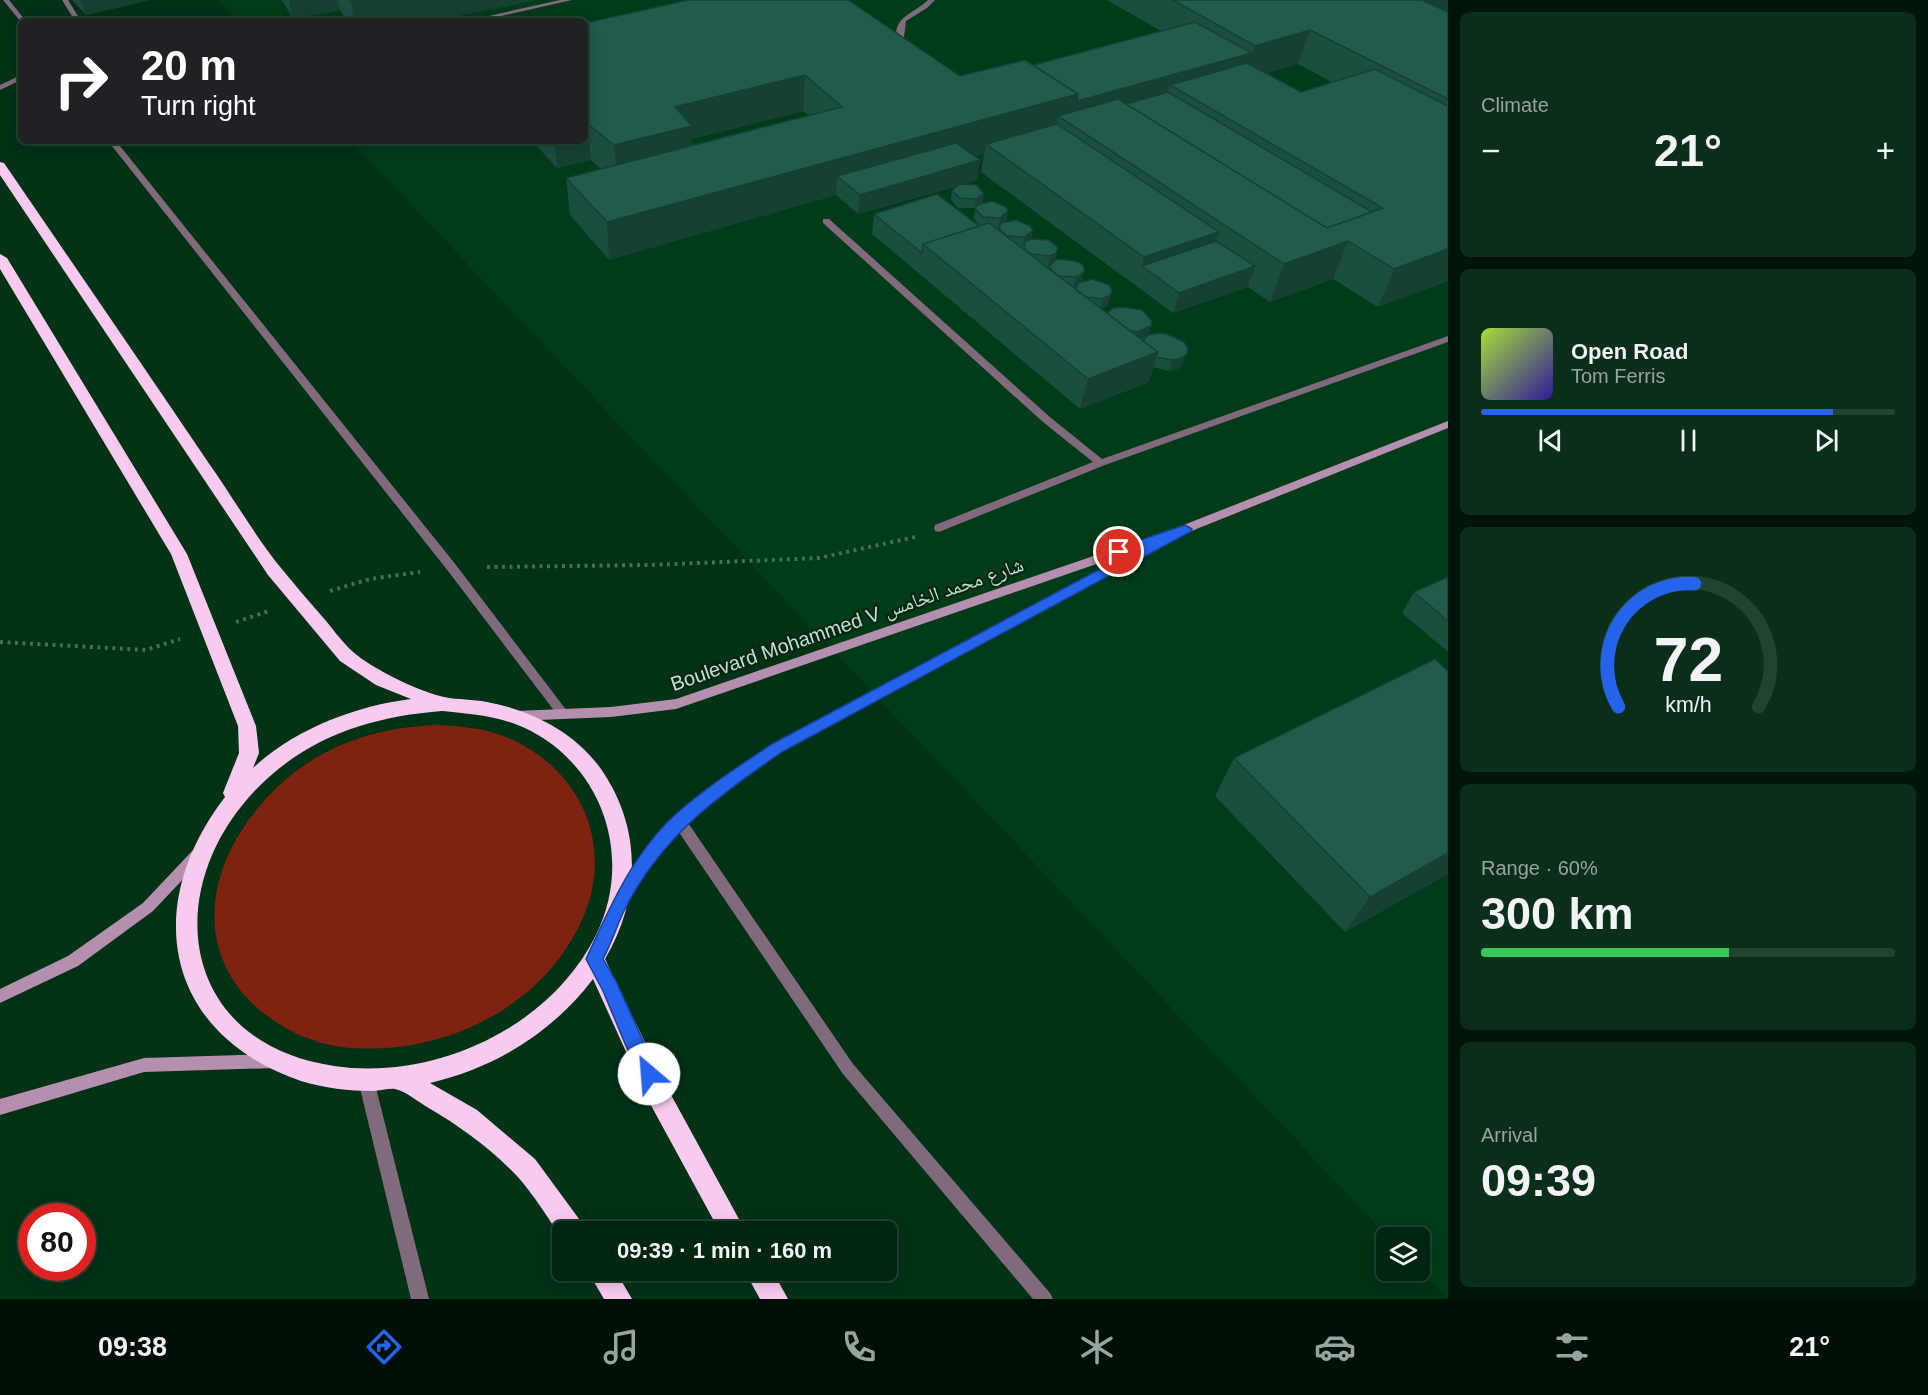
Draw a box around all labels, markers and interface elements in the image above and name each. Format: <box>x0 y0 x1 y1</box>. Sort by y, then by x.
icon: right <box>42 42 120 120</box>
text: 20 m <box>141 42 237 89</box>
text: Turn right <box>141 91 256 121</box>
text: Climate <box>1481 94 1549 116</box>
text: 21° <box>1654 125 1722 176</box>
text: − <box>1481 132 1500 169</box>
text: + <box>1876 132 1895 169</box>
text: Open Road <box>1571 339 1688 364</box>
text: Tom Ferris <box>1571 365 1665 387</box>
icon: previous <box>1534 424 1567 457</box>
icon: pause <box>1672 424 1705 457</box>
icon: next <box>1810 424 1843 457</box>
pin <box>1093 526 1144 577</box>
icon: arrive <box>1102 535 1135 568</box>
street label: Boulevard Mohammed V شارع محمد الخامس <box>668 553 1027 697</box>
text: 72 <box>1653 625 1723 694</box>
text: km/h <box>1665 693 1711 717</box>
text: Range · 60% <box>1481 857 1598 879</box>
text: 300 km <box>1481 888 1634 939</box>
position arrow <box>617 1042 681 1106</box>
text: Arrival <box>1481 1124 1538 1146</box>
text: 09:39 <box>1481 1155 1596 1206</box>
speed limit sign: 80 <box>18 1203 96 1281</box>
map controls <box>1376 1227 1430 1281</box>
button: layers <box>1376 1227 1430 1281</box>
text: 09:39 · 1 min · 160 m <box>617 1238 832 1263</box>
icon: directions <box>363 1326 405 1368</box>
icon: music <box>600 1326 642 1368</box>
icon: phone <box>838 1326 880 1368</box>
icon: climate <box>1076 1326 1118 1368</box>
icon: car <box>1314 1326 1356 1368</box>
icon: filters <box>1551 1326 1593 1368</box>
text: 09:38 <box>98 1332 167 1362</box>
text: 21° <box>1789 1332 1830 1362</box>

